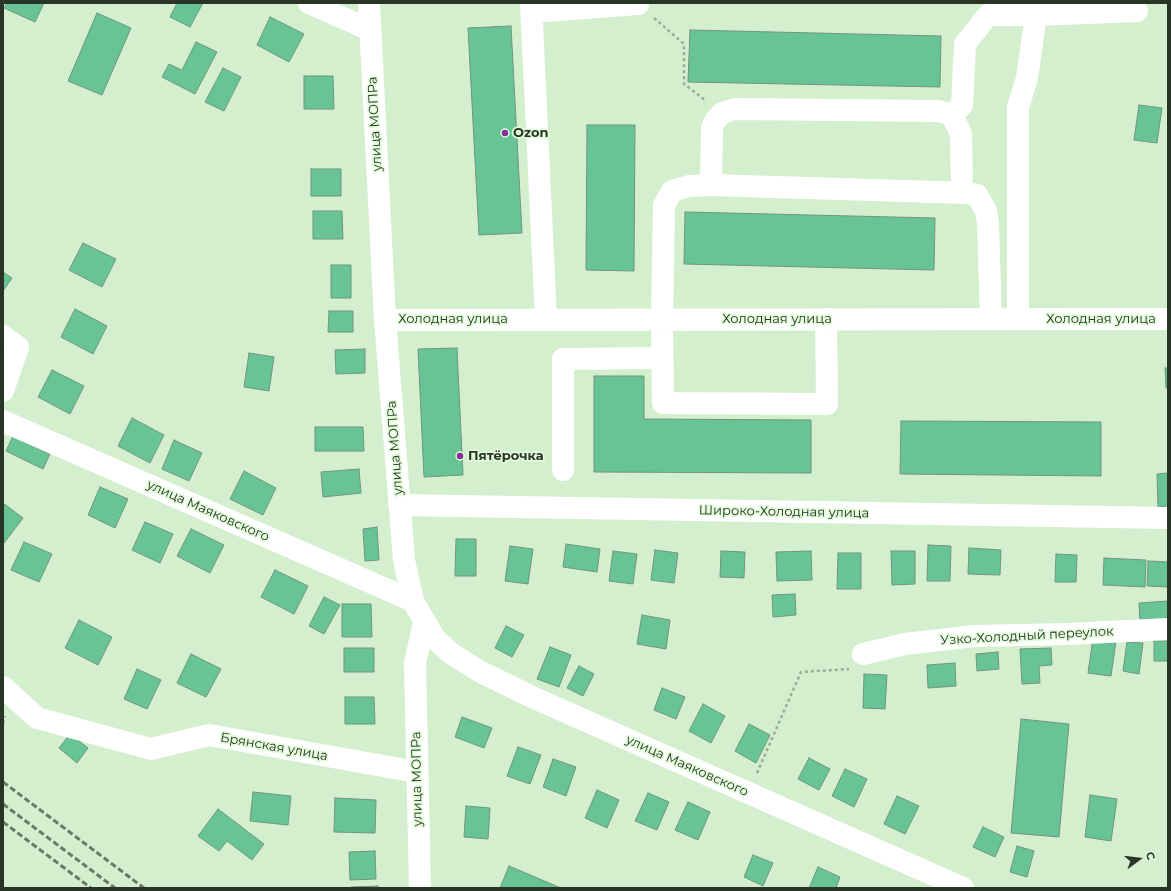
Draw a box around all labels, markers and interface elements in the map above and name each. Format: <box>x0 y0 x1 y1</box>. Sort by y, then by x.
street label: улица МОПРа <box>365 76 385 172</box>
place label: Ozon <box>513 125 548 141</box>
marker: Ozon <box>500 128 510 138</box>
street label: Холодная улица <box>398 311 508 327</box>
street label: Холодная улица <box>722 311 832 327</box>
street label: Холодная улица <box>1046 311 1156 327</box>
street label: улица МОПРа <box>384 400 406 496</box>
place label: Пятёрочка <box>468 448 544 464</box>
marker: Пятёрочка <box>455 451 465 461</box>
street label: улица Маяковского <box>144 477 272 545</box>
street label: Широко-Холодная улица <box>699 503 869 521</box>
street label: Узко-Холодный переулок <box>940 624 1114 648</box>
street label: Брянская улица <box>219 730 329 764</box>
street label: улица МОПРа <box>408 731 426 827</box>
street label: улица Маяковского <box>623 732 751 800</box>
north arrow <box>1119 839 1159 879</box>
text: С <box>1143 850 1158 862</box>

